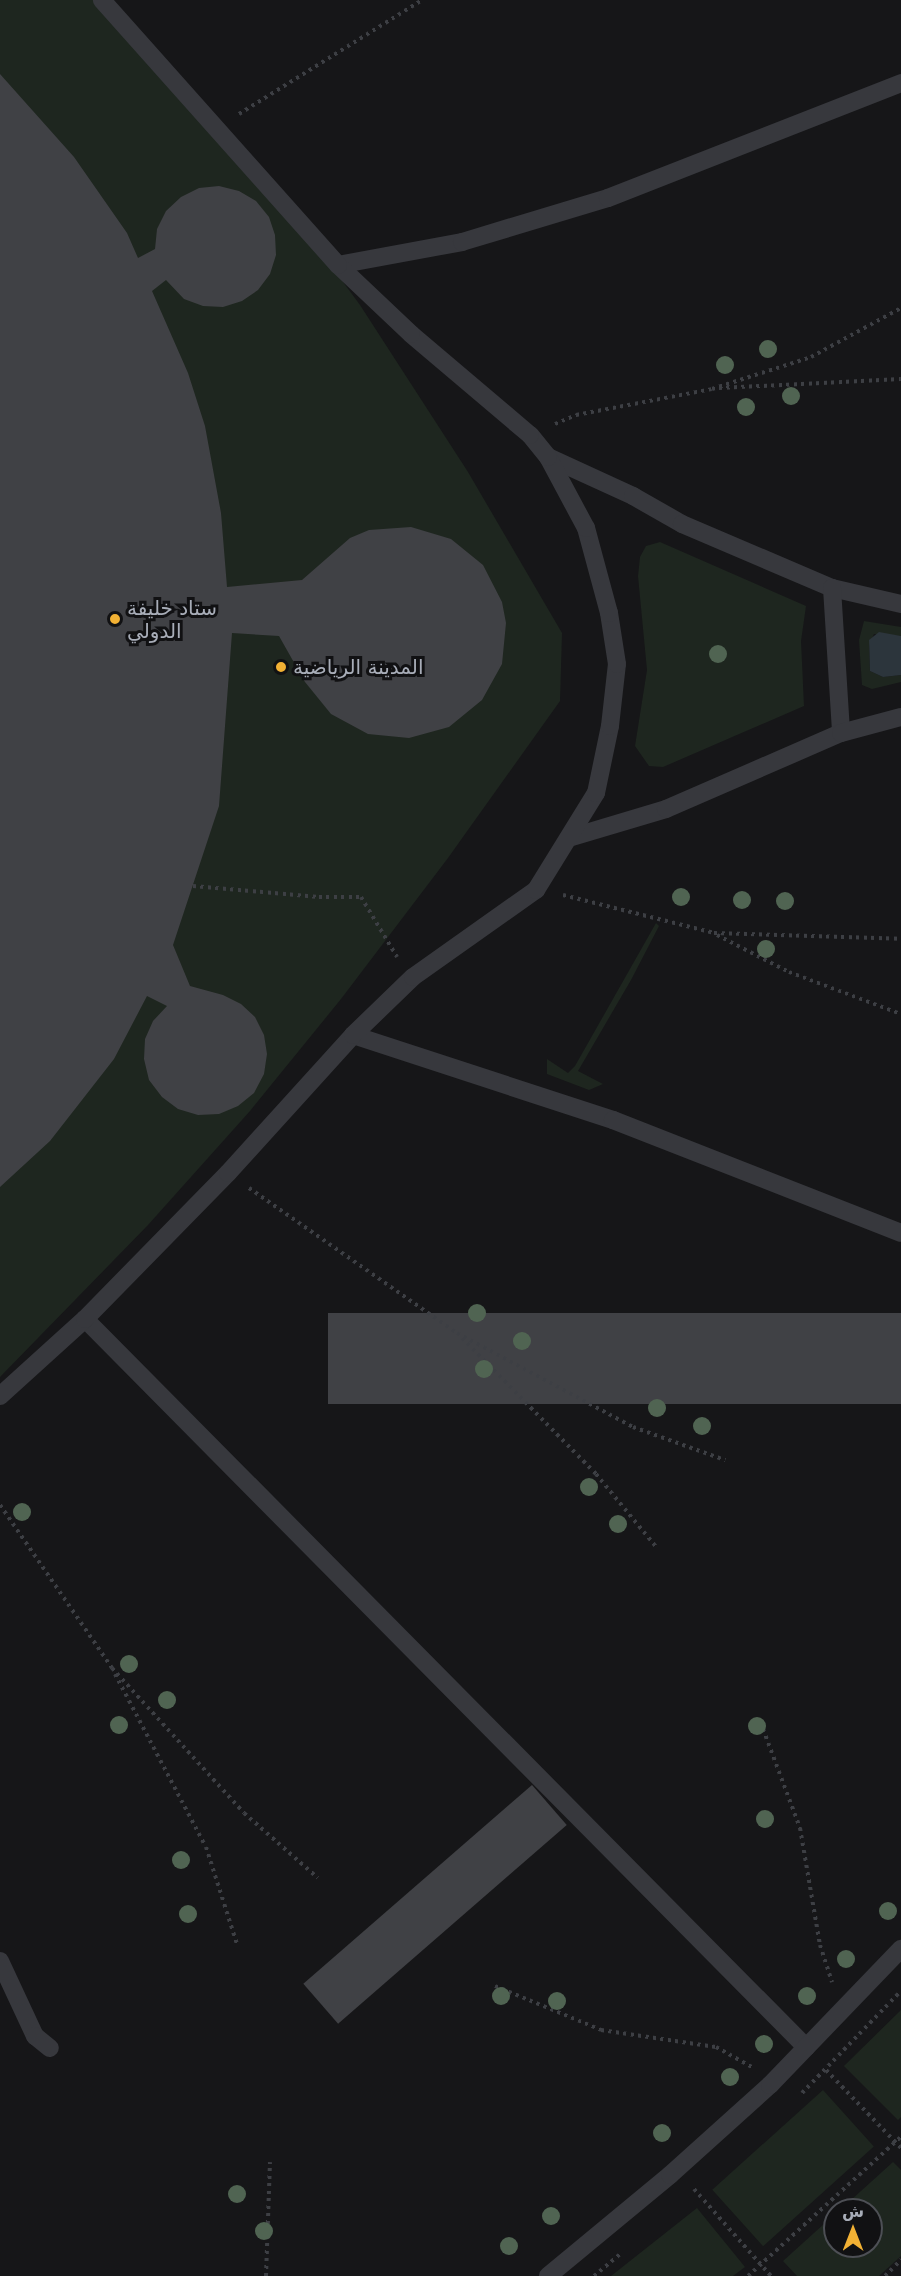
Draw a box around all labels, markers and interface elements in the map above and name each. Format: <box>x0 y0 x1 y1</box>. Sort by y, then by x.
place label: ستاد خليفة الدولي <box>127 596 217 643</box>
marker: ستاد خليفة الدولي <box>108 612 122 626</box>
place label: المدينة الرياضية <box>293 655 423 679</box>
marker: المدينة الرياضية <box>274 660 288 674</box>
north arrow <box>823 2198 883 2258</box>
text: ش <box>842 2202 864 2221</box>

